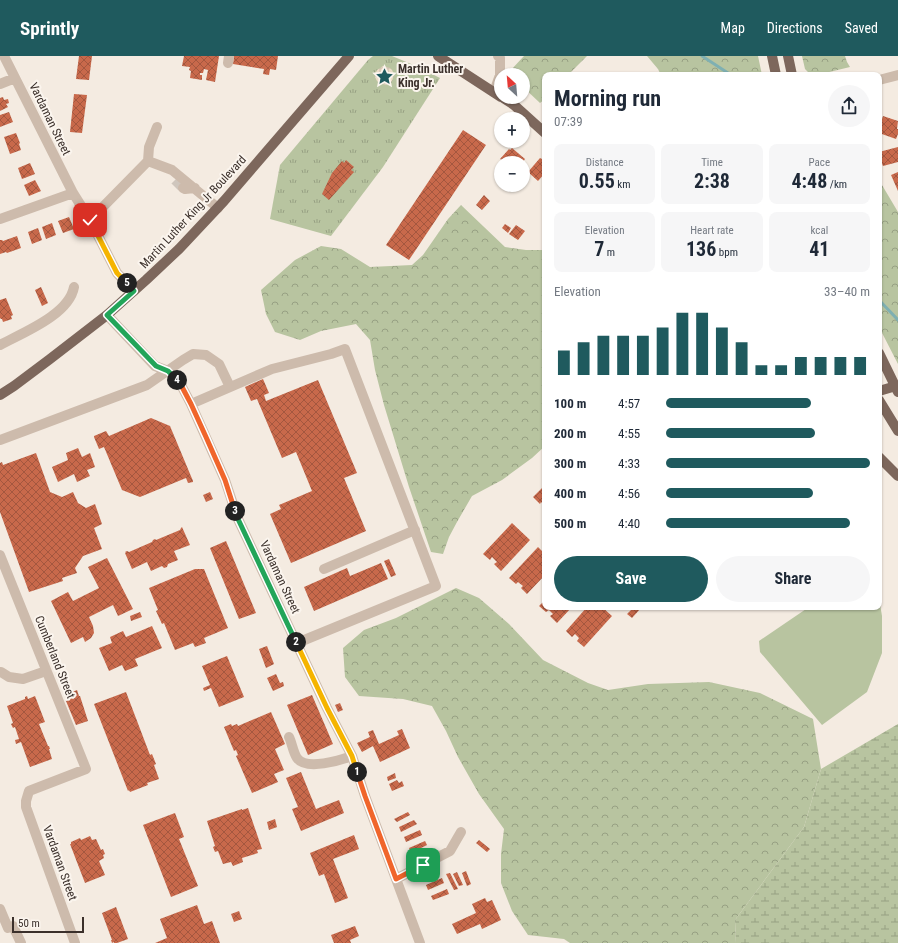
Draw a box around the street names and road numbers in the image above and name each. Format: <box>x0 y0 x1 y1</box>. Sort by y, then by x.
street label: Vardaman Street <box>26 80 74 158</box>
street label: Martin Luther King Jr Boulevard <box>137 153 249 271</box>
street label: Vardaman Street <box>257 538 303 616</box>
street label: Cumberland Street <box>32 614 78 701</box>
street label: Vardaman Street <box>40 824 80 903</box>

